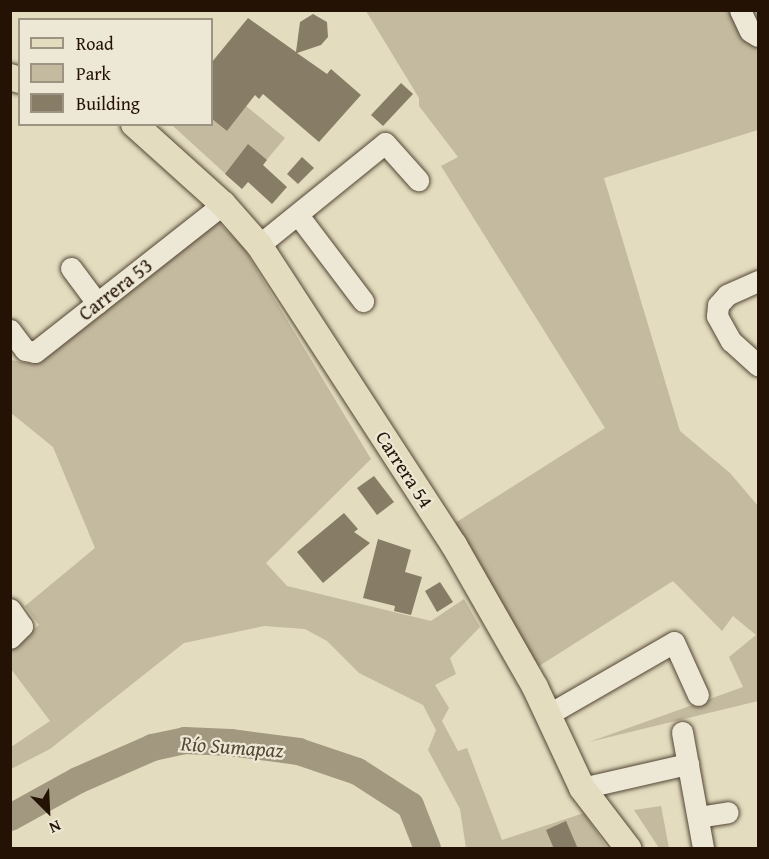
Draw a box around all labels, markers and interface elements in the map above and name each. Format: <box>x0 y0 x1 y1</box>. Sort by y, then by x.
legend <box>18 18 213 126</box>
text: Road <box>76 30 114 57</box>
text: Park <box>76 60 111 87</box>
text: Building <box>76 90 140 117</box>
street label: Carrera 53 <box>73 253 157 325</box>
street label: Carrera 54 <box>371 426 439 512</box>
water label: Río Sumapaz <box>180 731 284 763</box>
north arrow <box>18 781 78 841</box>
text: N <box>46 814 65 841</box>

